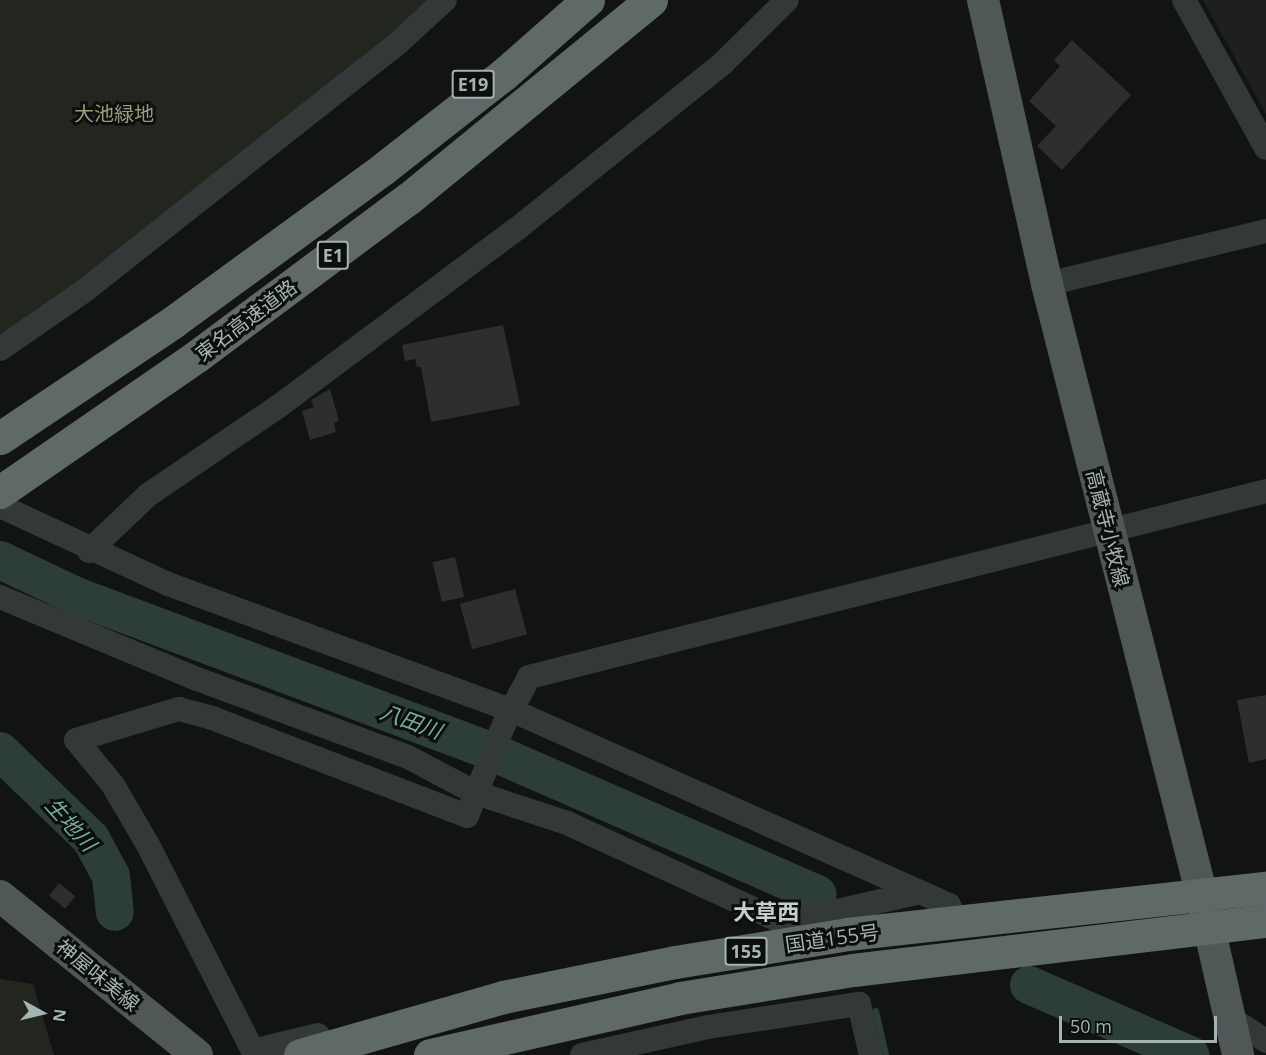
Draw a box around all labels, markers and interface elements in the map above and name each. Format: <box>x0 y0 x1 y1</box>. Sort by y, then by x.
road number: E19 <box>450 69 496 99</box>
park label: 大池緑地 <box>74 101 154 125</box>
road number: E1 <box>316 240 350 270</box>
street label: 東名高速道路 <box>191 274 301 366</box>
street label: 高蔵寺小牧線 <box>1082 467 1134 589</box>
water label: 八田川 <box>377 698 445 744</box>
water label: 生地川 <box>41 792 101 856</box>
district label: 大草西 <box>733 899 799 925</box>
street label: 国道155号 <box>784 920 880 956</box>
street label: 神屋味美線 <box>52 934 144 1016</box>
road number: 155 <box>724 936 768 966</box>
north arrow <box>12 983 72 1043</box>
scale bar <box>1062 1004 1220 1042</box>
text: N <box>48 1008 72 1023</box>
text: 50 m <box>1070 1014 1112 1038</box>

